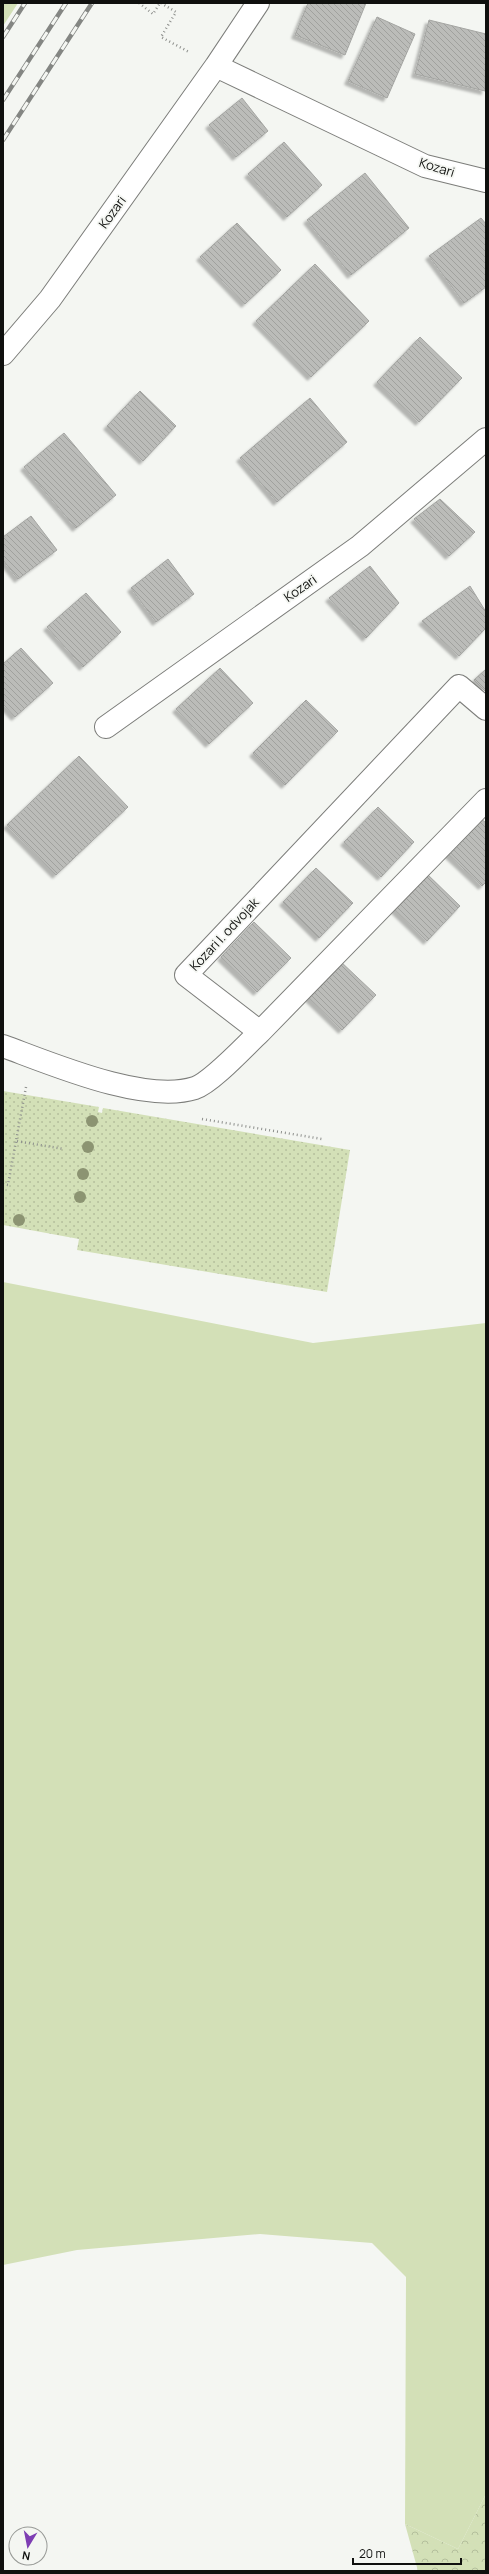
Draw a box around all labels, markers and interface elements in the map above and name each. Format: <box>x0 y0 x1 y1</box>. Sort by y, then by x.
street label: Kozari <box>417 153 457 181</box>
street label: Kozari <box>94 192 130 232</box>
street label: Kozari <box>280 570 320 606</box>
street label: Kozari I. odvojak <box>185 893 263 974</box>
north arrow <box>8 2526 48 2566</box>
scale bar <box>353 2540 461 2566</box>
text: 20 m <box>359 2545 386 2562</box>
text: N <box>21 2548 31 2564</box>

